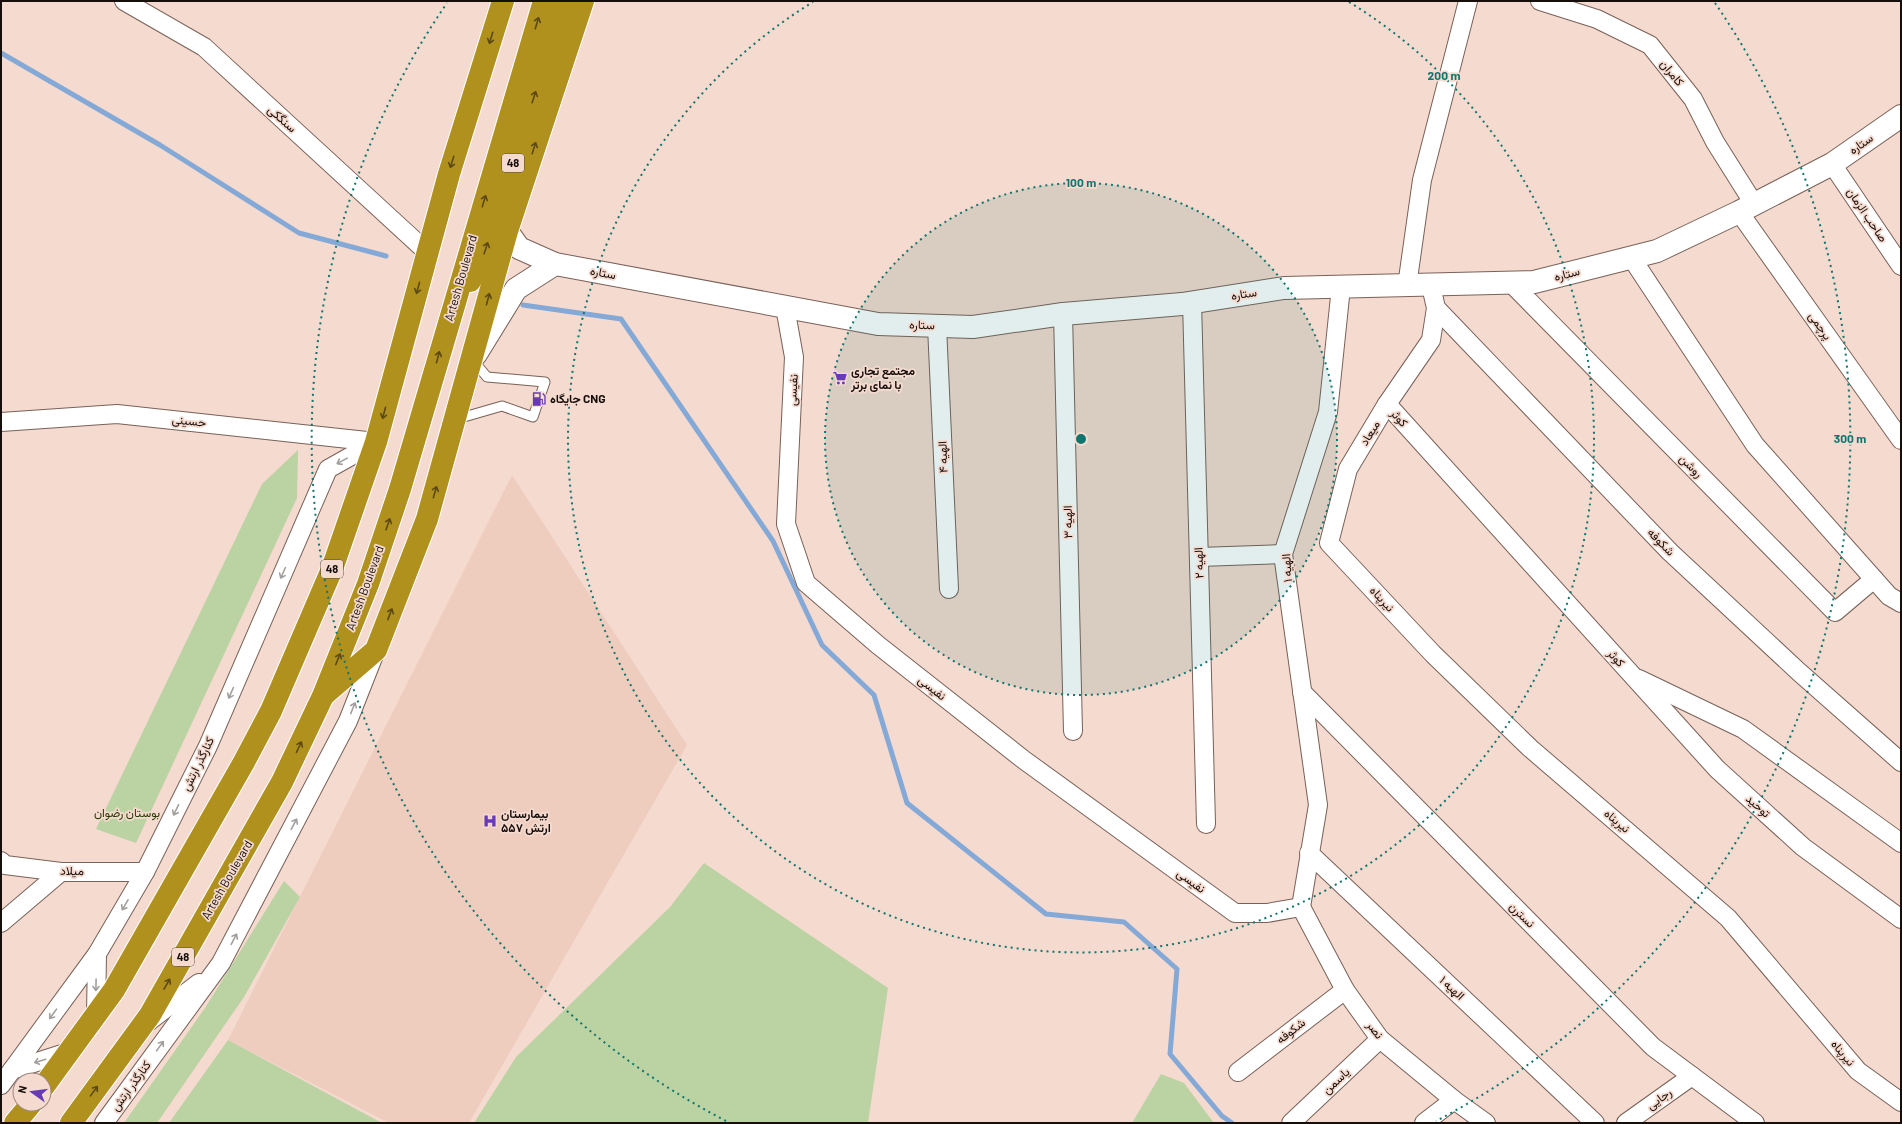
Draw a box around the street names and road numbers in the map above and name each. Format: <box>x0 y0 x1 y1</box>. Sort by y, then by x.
street label: کامران <box>1656 56 1688 90</box>
street label: سنگکی <box>264 102 300 136</box>
street label: ستاره <box>1846 130 1876 158</box>
road number: 48 <box>502 154 524 172</box>
street label: صاحب الزمان <box>1843 185 1891 245</box>
street label: Artesh Boulevard <box>441 233 479 322</box>
street label: ستاره <box>589 263 617 283</box>
street label: ستاره <box>1552 263 1582 285</box>
street label: ستاره <box>1230 284 1258 304</box>
street label: پرچمی <box>1805 309 1835 343</box>
street label: ستاره <box>909 317 935 333</box>
street label: نفیسی <box>784 374 802 406</box>
street label: کوثر <box>1386 405 1411 430</box>
street label: حسینی <box>171 411 207 431</box>
street label: میعاد <box>1356 418 1383 448</box>
street label: الهیه ۴ <box>934 441 952 473</box>
street label: روشن <box>1676 451 1706 481</box>
street label: الهیه ۳ <box>1060 505 1076 539</box>
street label: شکوفه <box>1644 525 1678 559</box>
street label: Artesh Boulevard <box>342 543 386 632</box>
street label: الهیه ۲ <box>1190 547 1208 579</box>
street label: الهیه ۱ <box>1278 553 1296 583</box>
road number: 48 <box>321 560 343 578</box>
street label: نیرپناه <box>1366 583 1398 615</box>
street label: کوثر <box>1603 645 1628 670</box>
street label: نفیسی <box>915 672 949 704</box>
street label: کنارگذر ارتش <box>178 734 218 794</box>
street label: توحید <box>1742 791 1774 821</box>
street label: نیرپناه <box>1601 805 1633 837</box>
street label: Artesh Boulevard <box>198 837 254 922</box>
street label: میلاد <box>60 863 84 878</box>
street label: نفیسی <box>1173 865 1209 897</box>
street label: نسترن <box>1506 899 1538 931</box>
road number: 48 <box>172 948 194 966</box>
street label: الهیه ۱ <box>1436 972 1468 1004</box>
street label: شکوفه <box>1273 1015 1309 1047</box>
street label: نصر <box>1362 1017 1387 1042</box>
street label: نیرپناه <box>1827 1037 1859 1069</box>
street label: کنارگذر ارتش <box>107 1058 155 1114</box>
street label: یاسمن <box>1319 1064 1353 1098</box>
street label: رجایی <box>1643 1084 1675 1114</box>

